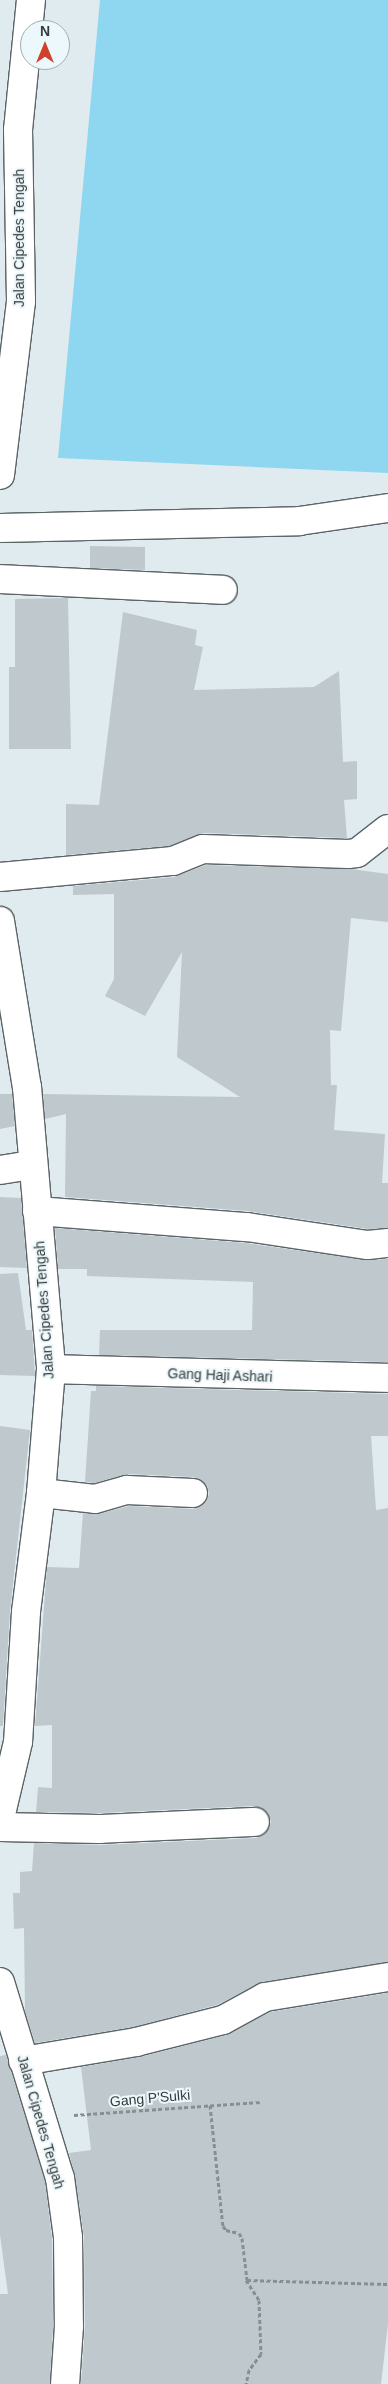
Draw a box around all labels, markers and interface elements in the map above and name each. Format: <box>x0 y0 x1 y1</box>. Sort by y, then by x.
north arrow <box>20 20 70 70</box>
text: N <box>40 23 50 39</box>
street label: Jalan Cipedes Tengah <box>11 169 27 307</box>
street label: Jalan Cipedes Tengah <box>31 1240 57 1380</box>
street label: Gang Haji Ashari <box>167 1365 273 1385</box>
street label: Jalan Cipedes Tengah <box>14 2053 68 2191</box>
street label: Gang P'Sulki <box>109 2086 191 2110</box>

